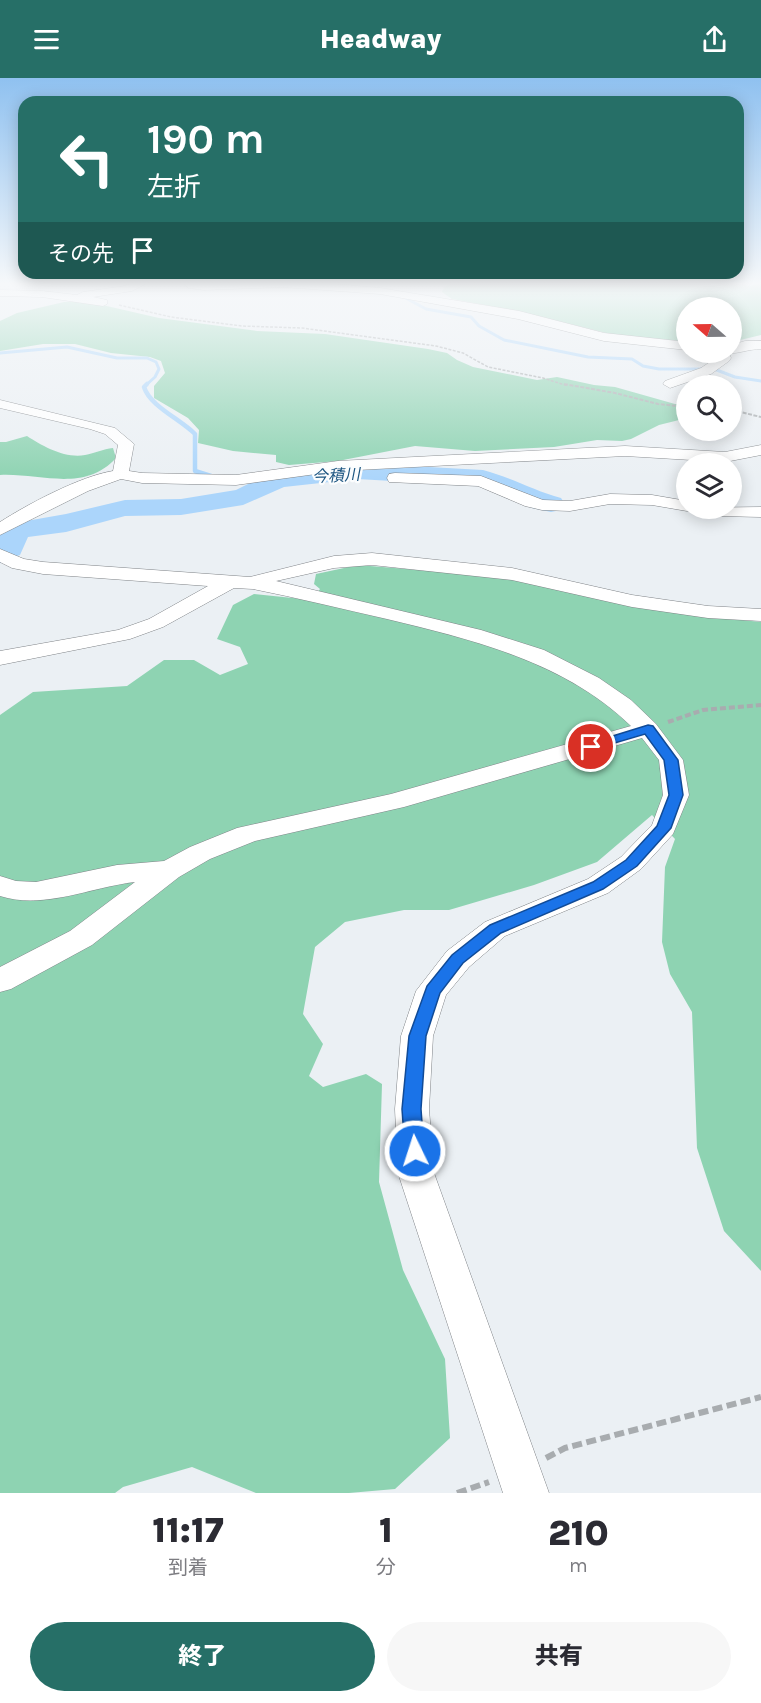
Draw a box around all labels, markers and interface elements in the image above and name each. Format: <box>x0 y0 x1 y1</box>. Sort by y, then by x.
icon: menu <box>30 23 63 56</box>
text: Headway <box>320 23 441 55</box>
icon: share <box>698 23 731 56</box>
text: 190 m <box>147 114 265 164</box>
icon: left <box>48 120 126 198</box>
text: 左折 <box>147 171 201 203</box>
icon: arrive <box>126 234 159 267</box>
text: その先 <box>48 241 114 267</box>
north arrow <box>676 297 742 363</box>
map controls <box>676 297 742 519</box>
button: search <box>676 375 742 441</box>
button: layers <box>676 453 742 519</box>
water label: 今積川 <box>312 465 362 486</box>
pin <box>565 721 616 772</box>
icon: arrive <box>574 730 607 763</box>
position arrow <box>383 1119 447 1183</box>
text: 11:17 <box>152 1509 224 1551</box>
text: 1 <box>379 1509 393 1551</box>
text: 210 <box>548 1512 609 1554</box>
text: m <box>569 1554 588 1577</box>
text: 到着 <box>168 1556 208 1579</box>
text: 分 <box>376 1556 396 1579</box>
button: 終了 <box>30 1622 375 1691</box>
button: 共有 <box>387 1622 731 1691</box>

